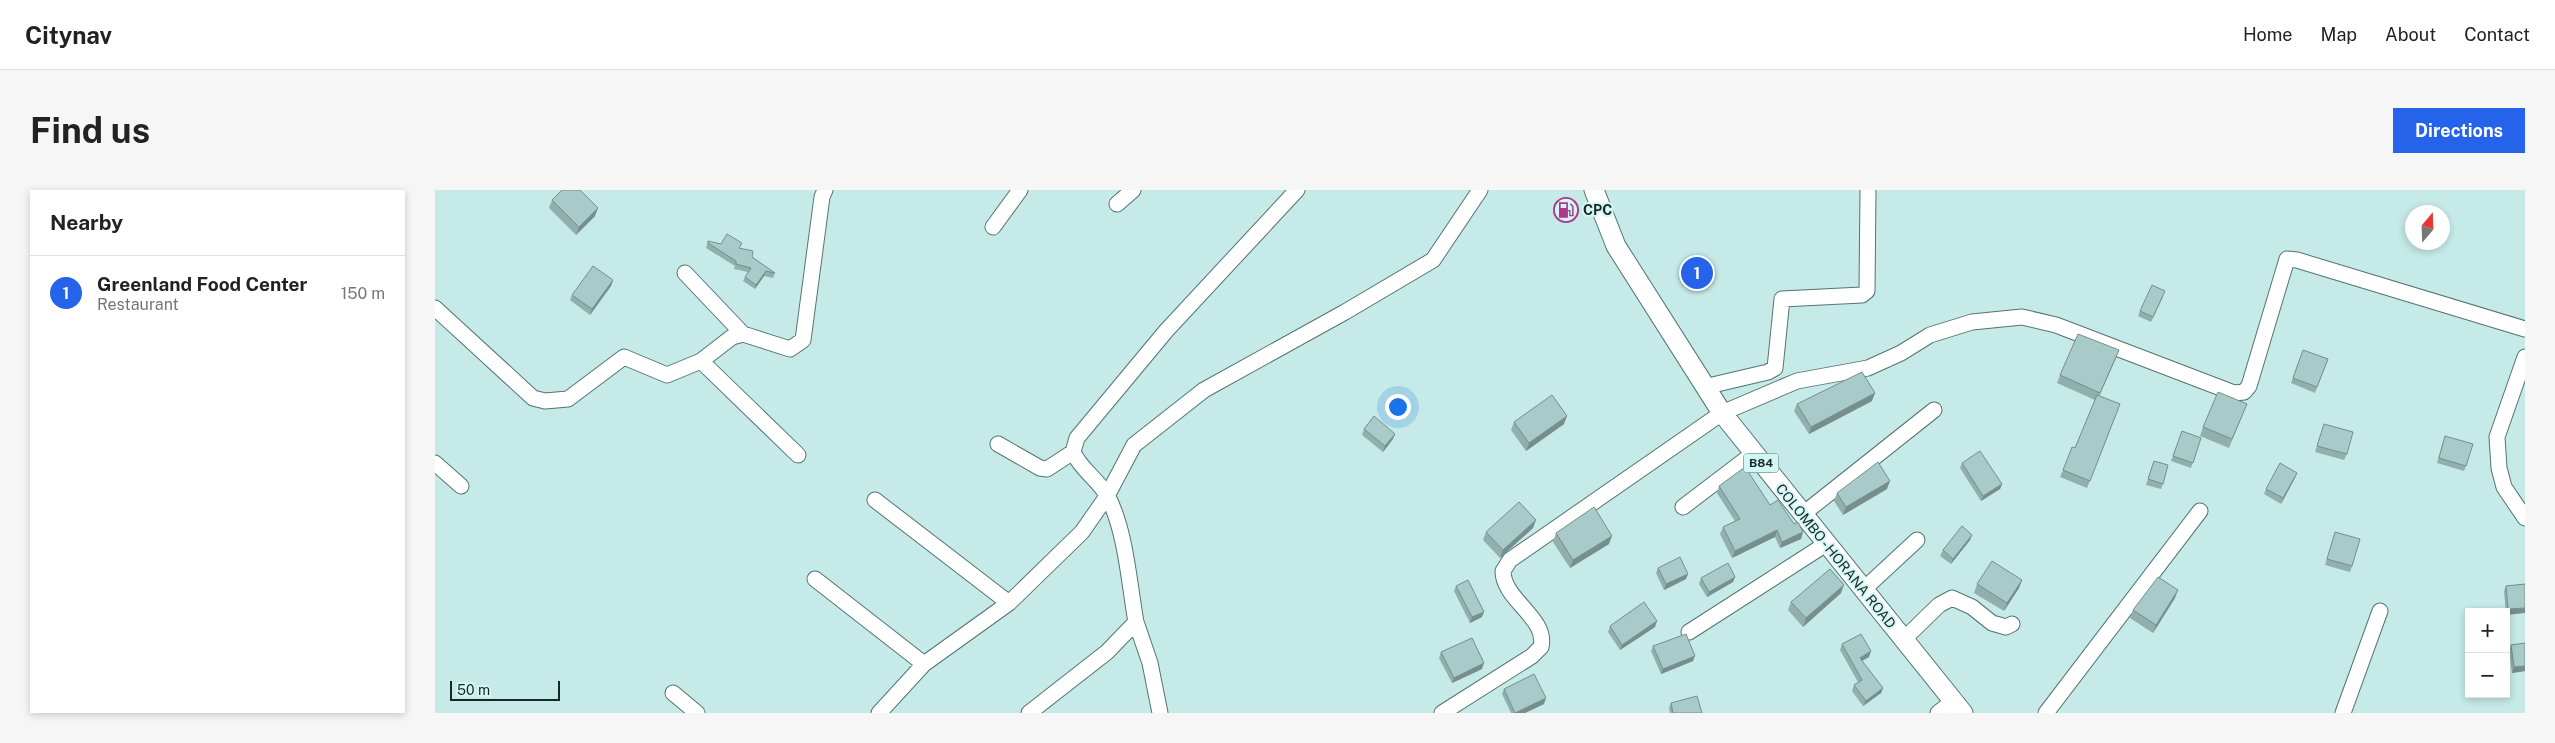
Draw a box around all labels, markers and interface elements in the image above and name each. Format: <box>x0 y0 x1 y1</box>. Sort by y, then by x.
text: Citynav <box>25 21 112 49</box>
text: Home <box>2243 24 2293 45</box>
text: Map <box>2321 24 2357 45</box>
text: About <box>2385 24 2436 45</box>
text: Contact <box>2464 24 2530 45</box>
button: Directions <box>2393 108 2525 153</box>
text: Find us <box>30 110 150 151</box>
fuel station icon: CPC <box>1553 197 1579 223</box>
place label: CPC <box>1583 202 1612 218</box>
north arrow <box>2405 205 2450 250</box>
text: Nearby <box>50 210 123 235</box>
pin: 1 <box>1681 254 1713 292</box>
text: Greenland Food Center <box>97 273 307 295</box>
text: 1 <box>63 284 69 303</box>
text: 150 m <box>341 284 385 303</box>
text: Restaurant <box>97 295 179 314</box>
your location <box>1385 394 1411 420</box>
road number: B84 <box>1743 454 1779 472</box>
street label: COLOMBO - HORANA ROAD <box>1773 480 1899 632</box>
map controls <box>2465 608 2510 698</box>
button: + <box>2465 608 2510 653</box>
button: − <box>2465 653 2510 698</box>
scale bar <box>450 678 560 701</box>
text: 50 m <box>457 682 490 698</box>

